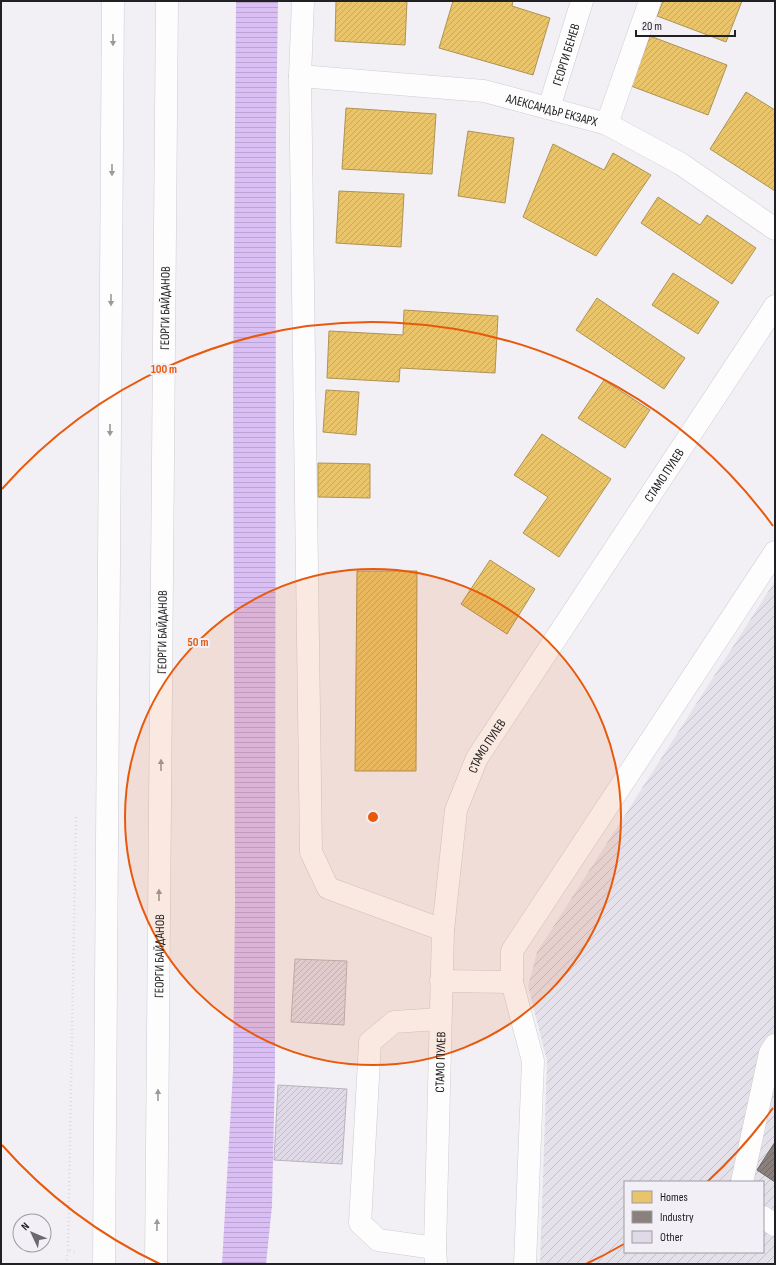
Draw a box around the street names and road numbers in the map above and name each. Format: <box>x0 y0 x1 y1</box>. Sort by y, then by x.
street label: ГЕОРГИ БЕНЕВ <box>549 22 584 88</box>
street label: АЛЕКСАНДЪР ЕКЗАРХ <box>503 90 600 130</box>
street label: ГЕОРГИ БАЙДАНОВ <box>157 266 174 350</box>
street label: СТАМО ПУЛЕВ <box>641 445 688 505</box>
street label: ГЕОРГИ БАЙДАНОВ <box>154 590 171 674</box>
street label: СТАМО ПУЛЕВ <box>465 716 510 776</box>
street label: ГЕОРГИ БАЙДАНОВ <box>151 914 168 998</box>
street label: СТАМО ПУЛЕВ <box>432 1031 449 1093</box>

